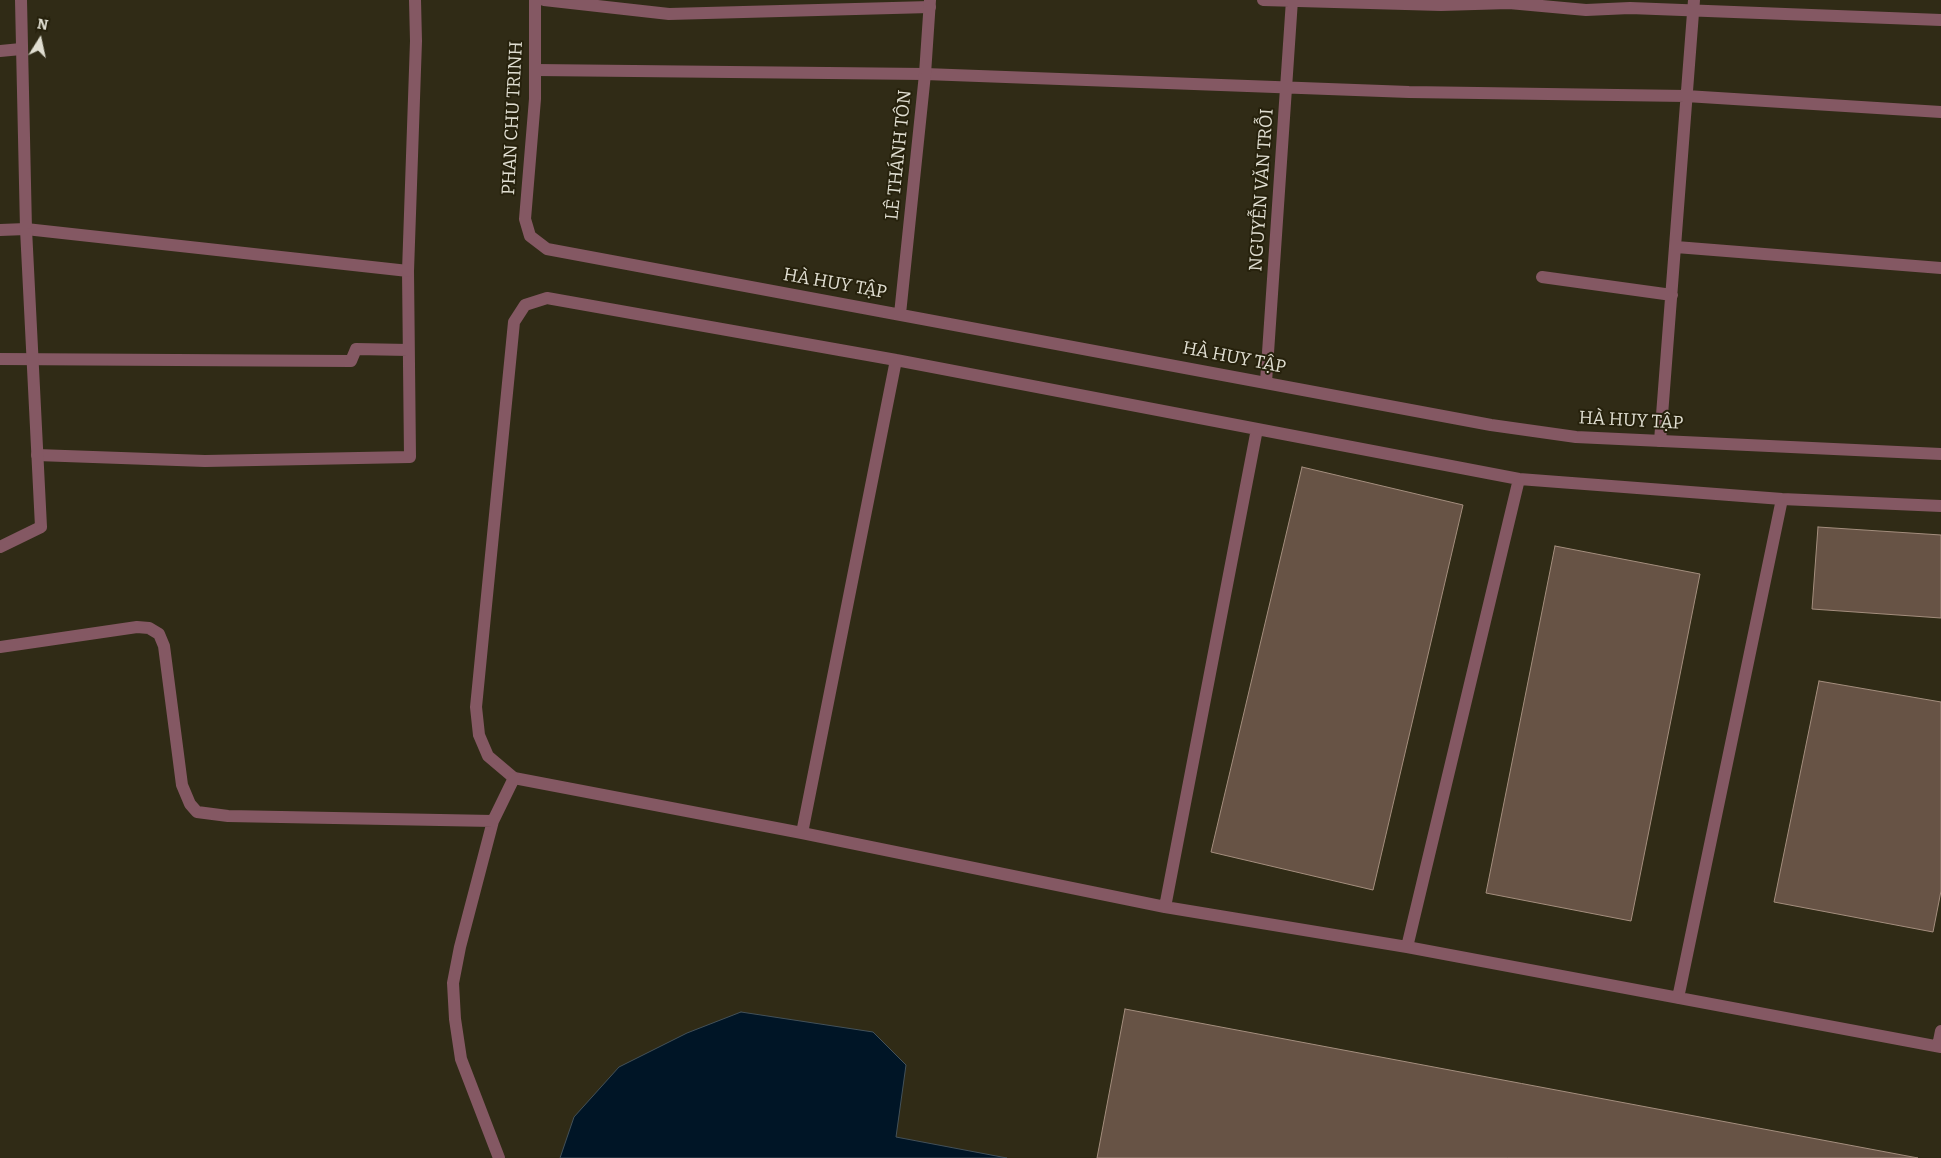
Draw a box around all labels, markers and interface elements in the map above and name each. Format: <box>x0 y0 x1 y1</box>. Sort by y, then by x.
north arrow <box>15 15 65 65</box>
text: N <box>36 15 49 34</box>
street label: PHAN CHU TRINH <box>498 41 528 195</box>
street label: LÊ THÁNH TÔN <box>881 89 917 221</box>
street label: NGUYỄN VĂN TRỖI <box>1246 108 1278 272</box>
street label: HÀ HUY TẬP <box>782 264 888 304</box>
street label: HÀ HUY TẬP <box>1181 337 1287 379</box>
street label: HÀ HUY TẬP <box>1578 407 1684 435</box>

